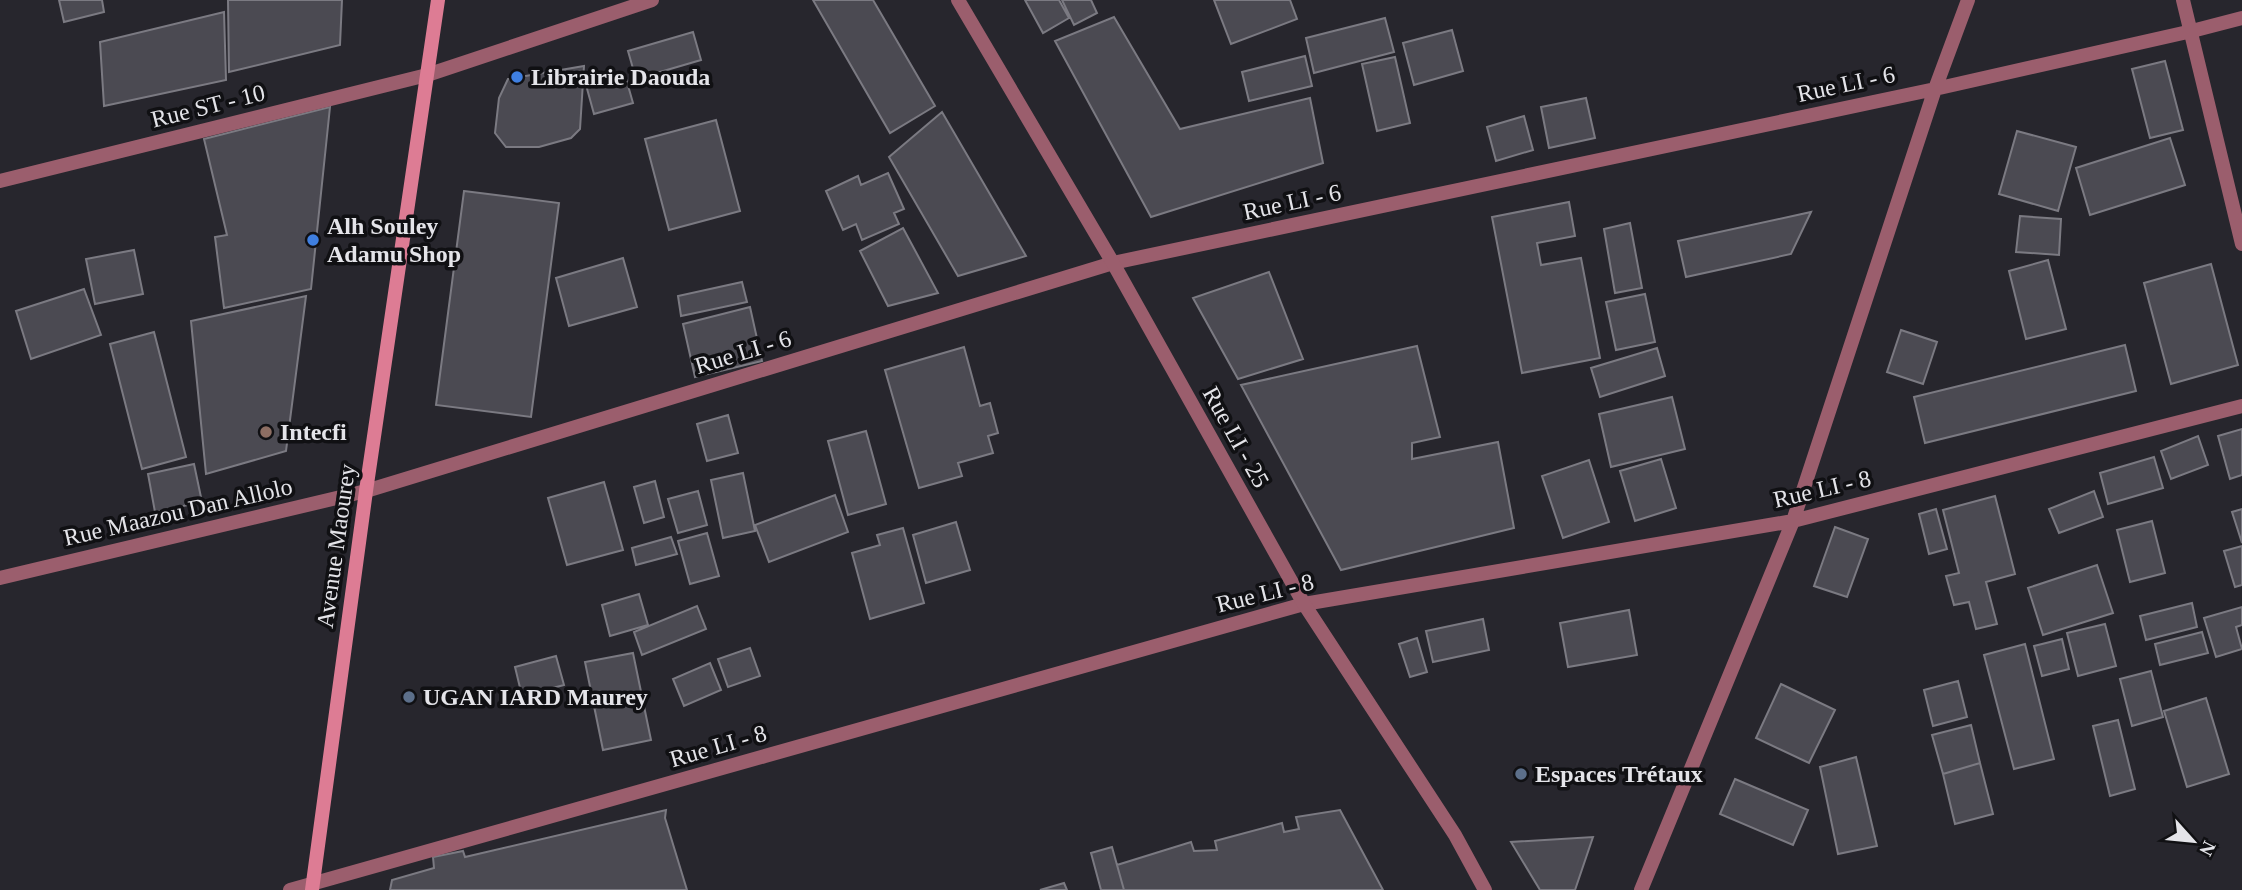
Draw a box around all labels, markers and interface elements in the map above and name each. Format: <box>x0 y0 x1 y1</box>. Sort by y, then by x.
street label: Rue LI - 6 <box>1795 61 1897 107</box>
place label: Librairie Daouda <box>531 64 710 90</box>
marker: Librairie Daouda <box>509 69 525 85</box>
street label: Rue ST - 10 <box>148 79 268 133</box>
street label: Rue LI - 6 <box>1241 179 1343 225</box>
place label: Alh Souley Adamu Shop <box>327 213 461 267</box>
marker: Alh Souley Adamu Shop <box>305 232 321 248</box>
street label: Rue LI - 6 <box>692 325 794 379</box>
street label: Rue LI - 25 <box>1198 382 1274 492</box>
place label: Intecfi <box>280 419 347 445</box>
marker: Intecfi <box>258 424 274 440</box>
street label: Avenue Maourey <box>312 462 360 630</box>
street label: Rue LI - 8 <box>1771 465 1873 513</box>
street label: Rue Maazou Dan Allolo <box>61 473 295 551</box>
street label: Rue LI - 8 <box>1214 568 1316 618</box>
place label: UGAN IARD Maurey <box>423 684 648 710</box>
marker: UGAN IARD Maurey <box>401 689 417 705</box>
street label: Rue LI - 8 <box>667 720 769 772</box>
place label: Espaces Trétaux <box>1535 761 1703 787</box>
marker: Espaces Trétaux <box>1513 766 1529 782</box>
north arrow <box>2158 806 2228 876</box>
text: N <box>2195 838 2220 860</box>

